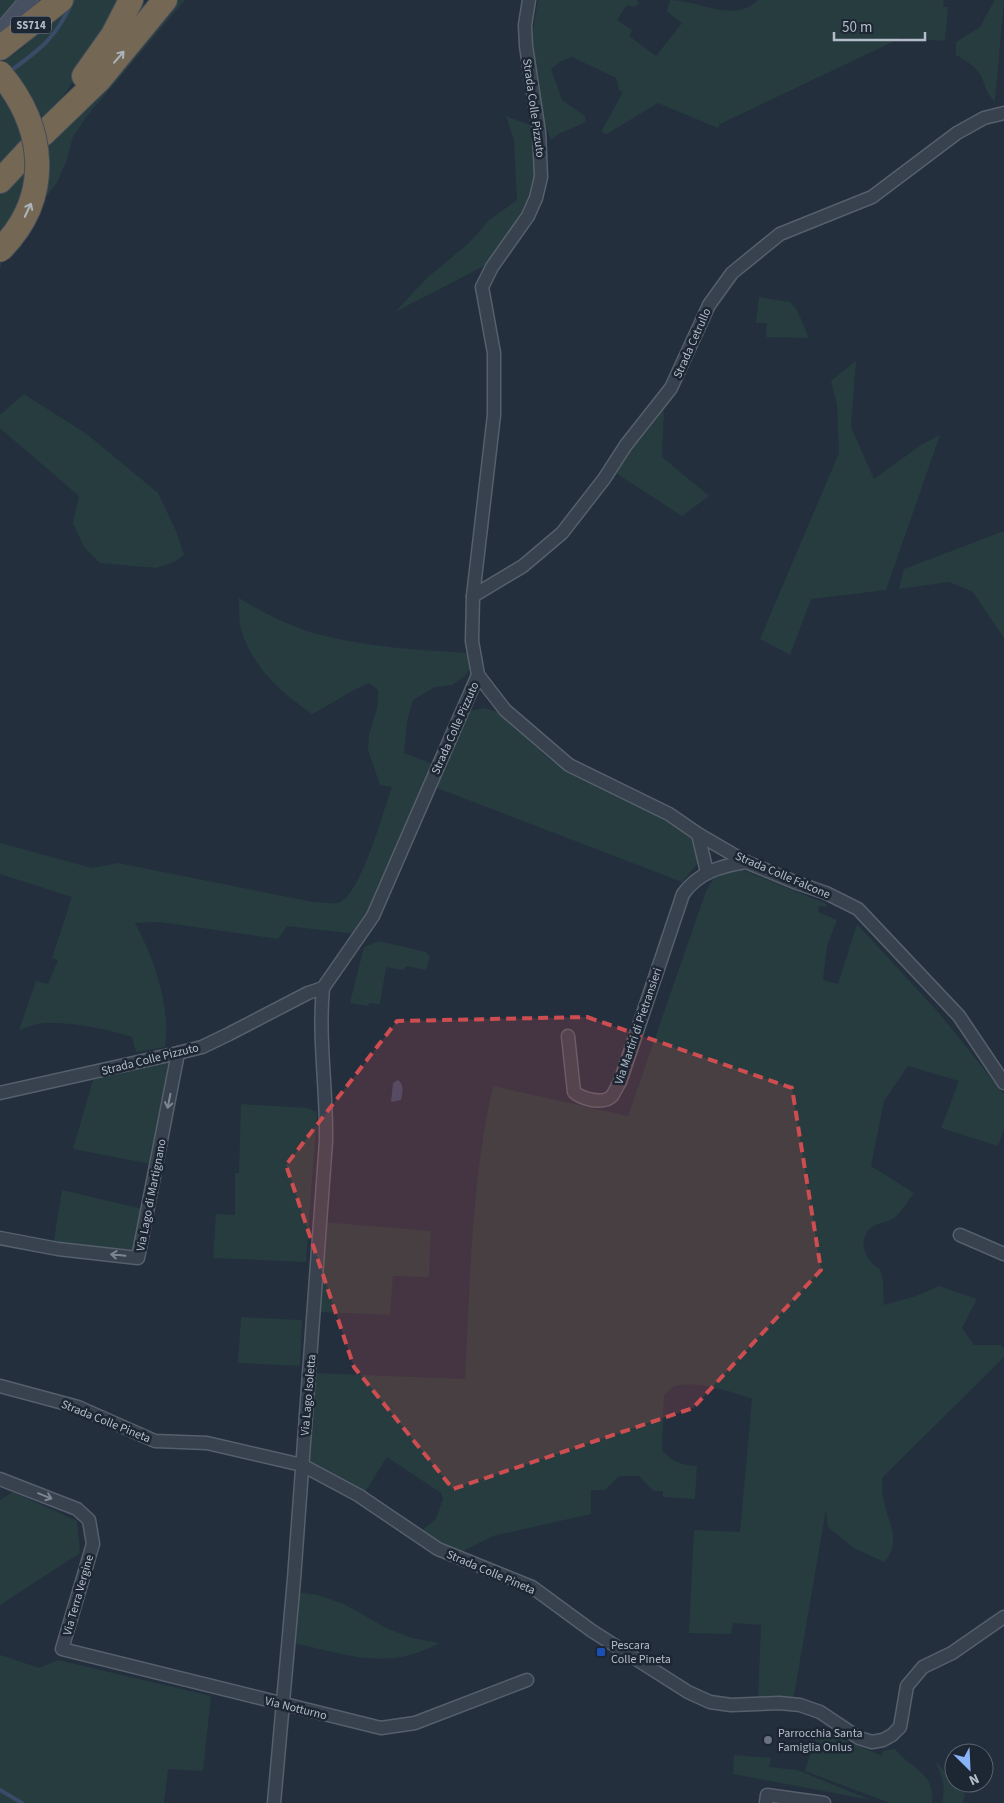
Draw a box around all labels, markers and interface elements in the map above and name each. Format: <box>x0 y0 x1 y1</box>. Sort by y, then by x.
scale bar <box>834 10 925 42</box>
road number: SS714 <box>11 16 51 34</box>
text: 50 m <box>842 17 872 38</box>
one-way arrow <box>113 51 124 64</box>
street label: Strada Colle Pizzuto <box>518 57 549 159</box>
one-way arrow <box>23 203 33 218</box>
street label: Strada Cetrullo <box>669 305 716 381</box>
street label: Strada Colle Pizzuto <box>427 679 484 777</box>
street label: Strada Colle Falcone <box>733 848 833 903</box>
street label: Via Martiri di Pietransieri <box>611 966 666 1087</box>
street label: Strada Colle Pizzuto <box>100 1039 201 1080</box>
one-way arrow <box>164 1093 173 1109</box>
street label: Via Lago di Martignano <box>132 1138 171 1253</box>
one-way arrow <box>110 1250 126 1260</box>
street label: Via Lago Isoletta <box>296 1354 321 1436</box>
street label: Strada Colle Pineta <box>59 1396 153 1447</box>
one-way arrow <box>38 1493 53 1502</box>
street label: Strada Colle Pineta <box>444 1546 538 1599</box>
street label: Via Terra Vergine <box>59 1553 98 1637</box>
place label: Pescara Colle Pineta <box>611 1637 671 1668</box>
marker: Pescara Colle Pineta <box>595 1646 607 1658</box>
street label: Via Notturno <box>263 1693 329 1724</box>
place label: Parrocchia Santa Famiglia Onlus <box>778 1725 863 1756</box>
marker: Parrocchia Santa Famiglia Onlus <box>762 1734 774 1746</box>
north arrow <box>944 1743 994 1793</box>
text: N <box>966 1768 982 1790</box>

